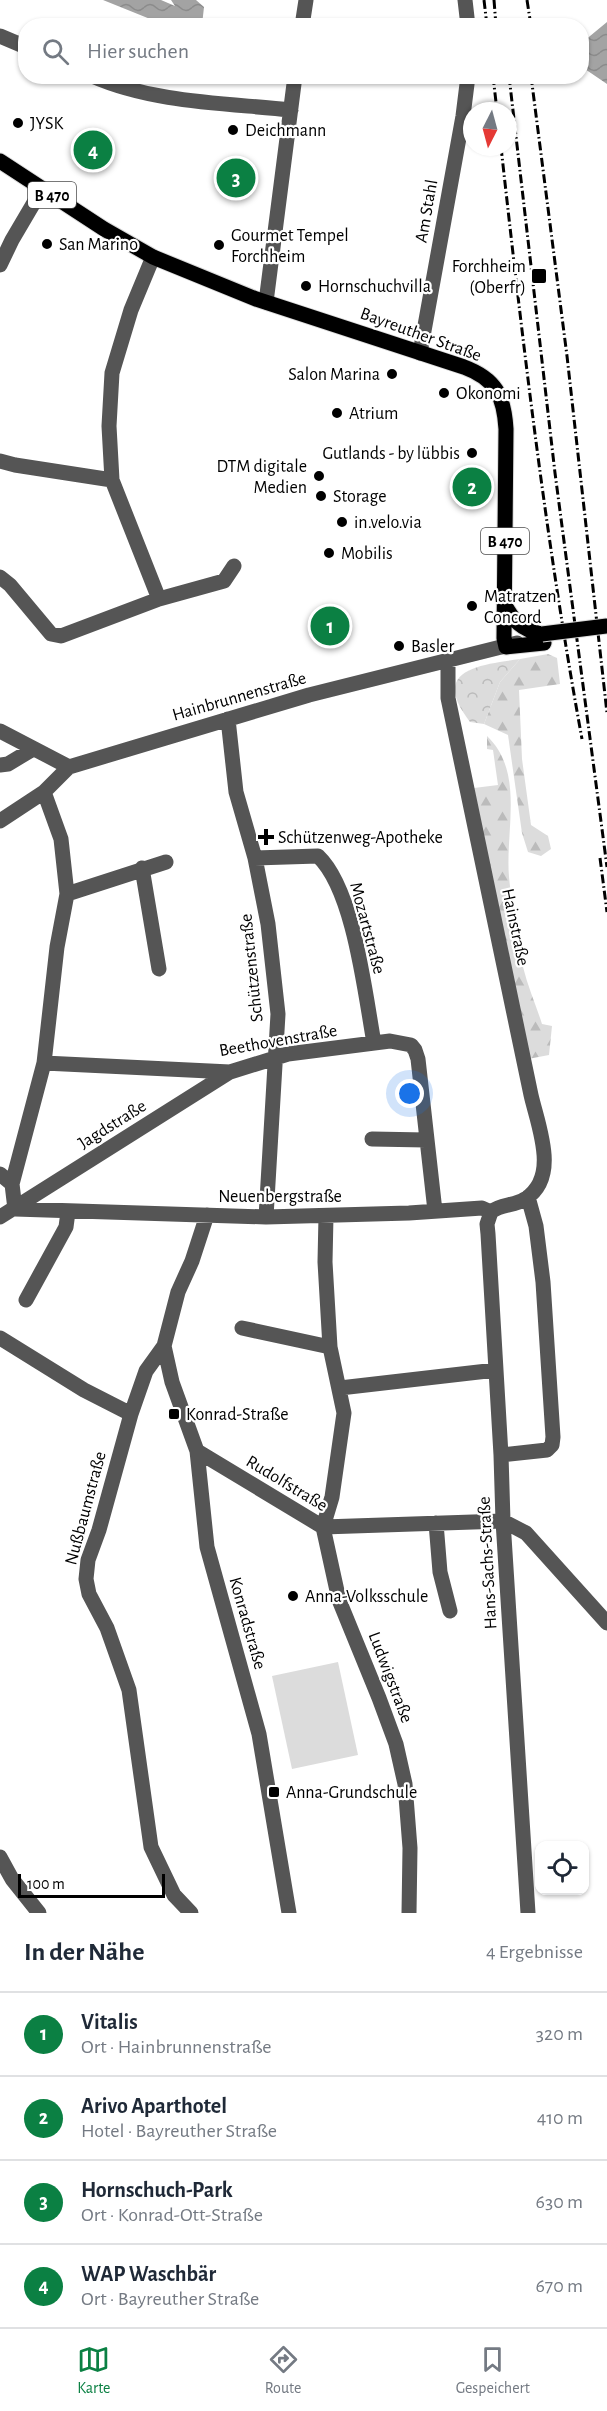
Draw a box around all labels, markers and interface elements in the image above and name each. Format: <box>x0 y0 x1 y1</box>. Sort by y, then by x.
search box <box>18 18 589 84</box>
icon: search <box>39 35 72 68</box>
text: Hier suchen <box>87 40 189 62</box>
north arrow <box>463 102 517 156</box>
place label: JYSK <box>30 115 64 133</box>
marker: JYSK <box>11 116 25 130</box>
place label: Deichmann <box>245 122 326 140</box>
marker: Deichmann <box>226 123 240 137</box>
pin: 4 <box>74 128 112 172</box>
pin: 3 <box>216 156 256 201</box>
street label: Am Stahl <box>413 178 441 244</box>
road number: B 470 <box>28 182 76 208</box>
place label: Gourmet Tempel Forchheim <box>231 227 349 266</box>
place label: San Marino <box>59 236 138 254</box>
marker: San Marino <box>40 237 54 251</box>
marker: Gourmet Tempel Forchheim <box>212 238 226 252</box>
place label: Forchheim (Oberfr) <box>452 258 526 297</box>
marker: Forchheim (Oberfr) <box>530 267 548 285</box>
place label: Hornschuchvilla <box>318 278 431 296</box>
marker: Hornschuchvilla <box>299 279 313 293</box>
street label: Bayreuther Straße <box>358 305 484 365</box>
place label: Salon Marina <box>288 366 380 384</box>
marker: Salon Marina <box>385 367 399 381</box>
place label: Okonomi <box>456 385 521 403</box>
marker: Okonomi <box>437 386 451 400</box>
place label: Atrium <box>349 405 398 423</box>
marker: Atrium <box>330 406 344 420</box>
place label: Gutlands - by lübbis <box>323 445 460 463</box>
marker: Gutlands - by lübbis <box>465 446 479 460</box>
place label: DTM digitale Medien <box>216 458 307 497</box>
pin: 2 <box>452 464 492 510</box>
marker: DTM digitale Medien <box>312 469 326 483</box>
place label: Storage <box>333 488 387 506</box>
marker: Storage <box>314 489 328 503</box>
place label: in.velo.via <box>354 514 422 532</box>
marker: in.velo.via <box>335 515 349 529</box>
road number: B 470 <box>481 528 529 554</box>
place label: Mobilis <box>341 545 393 563</box>
marker: Mobilis <box>322 546 336 560</box>
place label: Matratzen Concord <box>484 588 557 627</box>
marker: Matratzen Concord <box>465 599 479 613</box>
pin: 1 <box>310 604 350 648</box>
place label: Basler <box>411 638 454 656</box>
marker: Basler <box>392 639 406 653</box>
street label: Hainbrunnenstraße <box>170 669 308 725</box>
place label: Schützenweg-Apotheke <box>278 829 443 847</box>
marker: Schützenweg-Apotheke <box>259 830 273 844</box>
street label: Mozartstraße <box>346 880 388 976</box>
street label: Hainstraße <box>498 887 532 967</box>
street label: Schützenstraße <box>237 913 267 1023</box>
street label: Beethovenstraße <box>218 1022 339 1060</box>
your location <box>395 1079 424 1108</box>
street label: Jagdstraße <box>75 1097 150 1153</box>
street label: Neuenbergstraße <box>218 1188 342 1206</box>
place label: Konrad-Straße <box>186 1406 288 1424</box>
marker: Konrad-Straße <box>167 1407 181 1421</box>
street label: Nußbaumstraße <box>62 1449 110 1567</box>
street label: Rudolfstraße <box>243 1453 330 1515</box>
street label: Hans-Sachs-Straße <box>476 1496 500 1630</box>
street label: Konradstraße <box>225 1575 269 1671</box>
place label: Anna-Volksschule <box>305 1588 428 1606</box>
marker: Anna-Volksschule <box>286 1589 300 1603</box>
street label: Ludwigstraße <box>364 1629 416 1725</box>
place label: Anna-Grundschule <box>286 1784 417 1802</box>
marker: Anna-Grundschule <box>267 1785 281 1799</box>
map controls <box>535 1841 589 1895</box>
button: locate <box>535 1841 589 1895</box>
scale bar <box>18 1871 165 1898</box>
text: 100 m <box>27 1876 65 1892</box>
text: In der Nähe <box>24 1939 144 1965</box>
text: 4 Ergebnisse <box>486 1942 583 1962</box>
text: Vitalis <box>81 2011 138 2033</box>
text: 1 <box>40 2024 47 2044</box>
text: 320 m <box>536 2024 583 2044</box>
text: Ort · Hainbrunnenstraße <box>81 2037 272 2057</box>
text: Arivo Aparthotel <box>81 2095 227 2117</box>
text: 2 <box>39 2108 48 2128</box>
text: 410 m <box>537 2108 583 2128</box>
text: Hotel · Bayreuther Straße <box>81 2121 277 2141</box>
text: Hornschuch-Park <box>81 2179 233 2201</box>
text: 3 <box>39 2192 48 2212</box>
text: 630 m <box>536 2192 583 2212</box>
text: Ort · Konrad-Ott-Straße <box>81 2205 263 2225</box>
text: WAP Waschbär <box>81 2263 216 2285</box>
text: 4 <box>38 2276 49 2296</box>
text: 670 m <box>535 2276 583 2296</box>
text: Ort · Bayreuther Straße <box>81 2289 259 2309</box>
tab: Karte <box>77 2343 110 2398</box>
tab: Route <box>265 2343 301 2398</box>
tab: Gespeichert <box>456 2343 530 2398</box>

